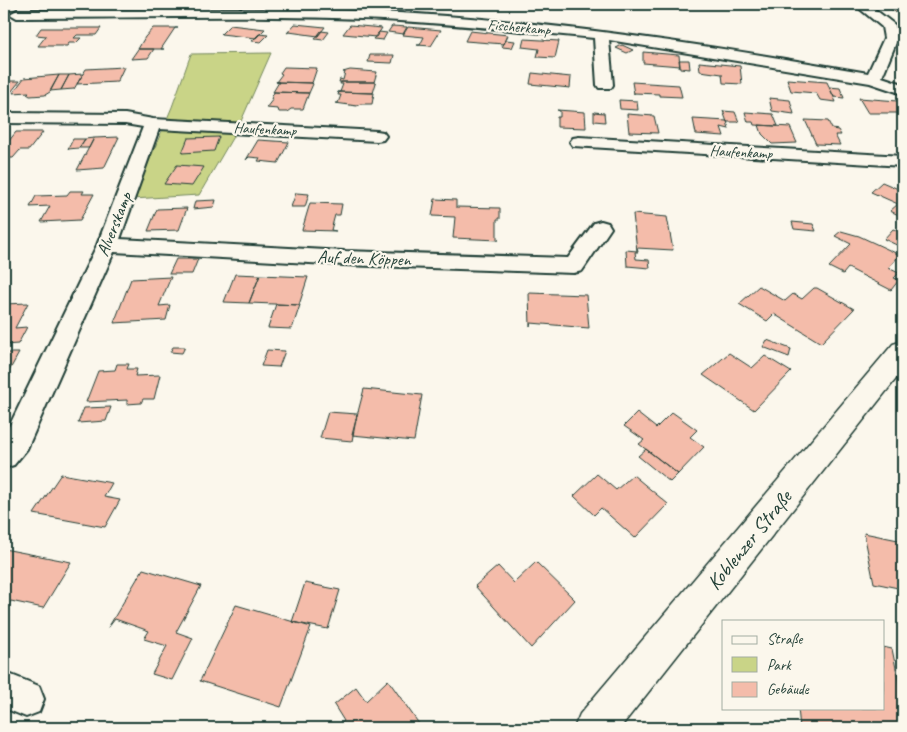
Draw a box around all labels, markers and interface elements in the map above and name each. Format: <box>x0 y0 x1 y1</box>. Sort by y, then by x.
street label: Fischerkamp <box>487 15 552 40</box>
street label: Haufenkamp <box>233 118 298 141</box>
street label: Haufenkamp <box>709 141 774 164</box>
street label: Alverskamp <box>91 188 137 259</box>
street label: Auf den Köppen <box>317 245 412 271</box>
street label: Koblenzer Straße <box>701 483 798 595</box>
legend <box>722 620 884 710</box>
text: Straße <box>767 630 803 649</box>
text: Park <box>767 656 792 675</box>
text: Gebäude <box>767 680 810 699</box>

